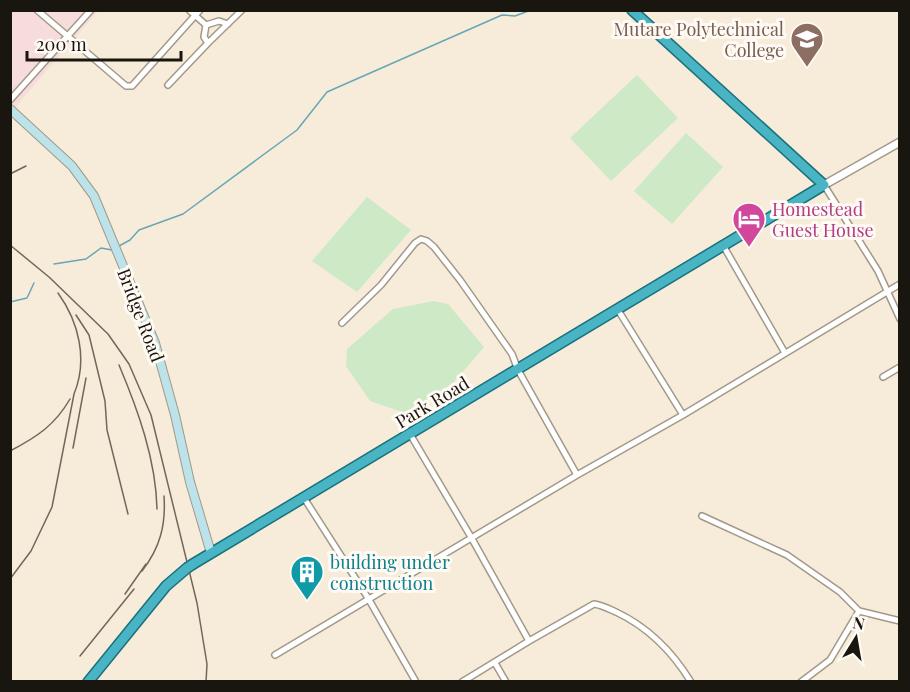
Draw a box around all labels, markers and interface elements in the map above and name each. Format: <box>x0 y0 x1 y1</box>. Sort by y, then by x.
place label: Mutare Polytechnical College <box>614 17 784 62</box>
school or university icon: Mutare Polytechnical College <box>789 21 825 68</box>
scale bar <box>27 24 182 62</box>
text: 200 m <box>36 32 87 56</box>
place label: Homestead Guest House <box>772 197 874 242</box>
hotel icon: Homestead Guest House <box>731 201 767 248</box>
street label: Bridge Road <box>112 265 170 366</box>
street label: Park Road <box>391 370 474 433</box>
place label: building under construction <box>330 550 450 595</box>
building icon: building under construction <box>289 554 325 601</box>
north arrow <box>826 608 886 668</box>
text: N <box>851 611 867 634</box>

